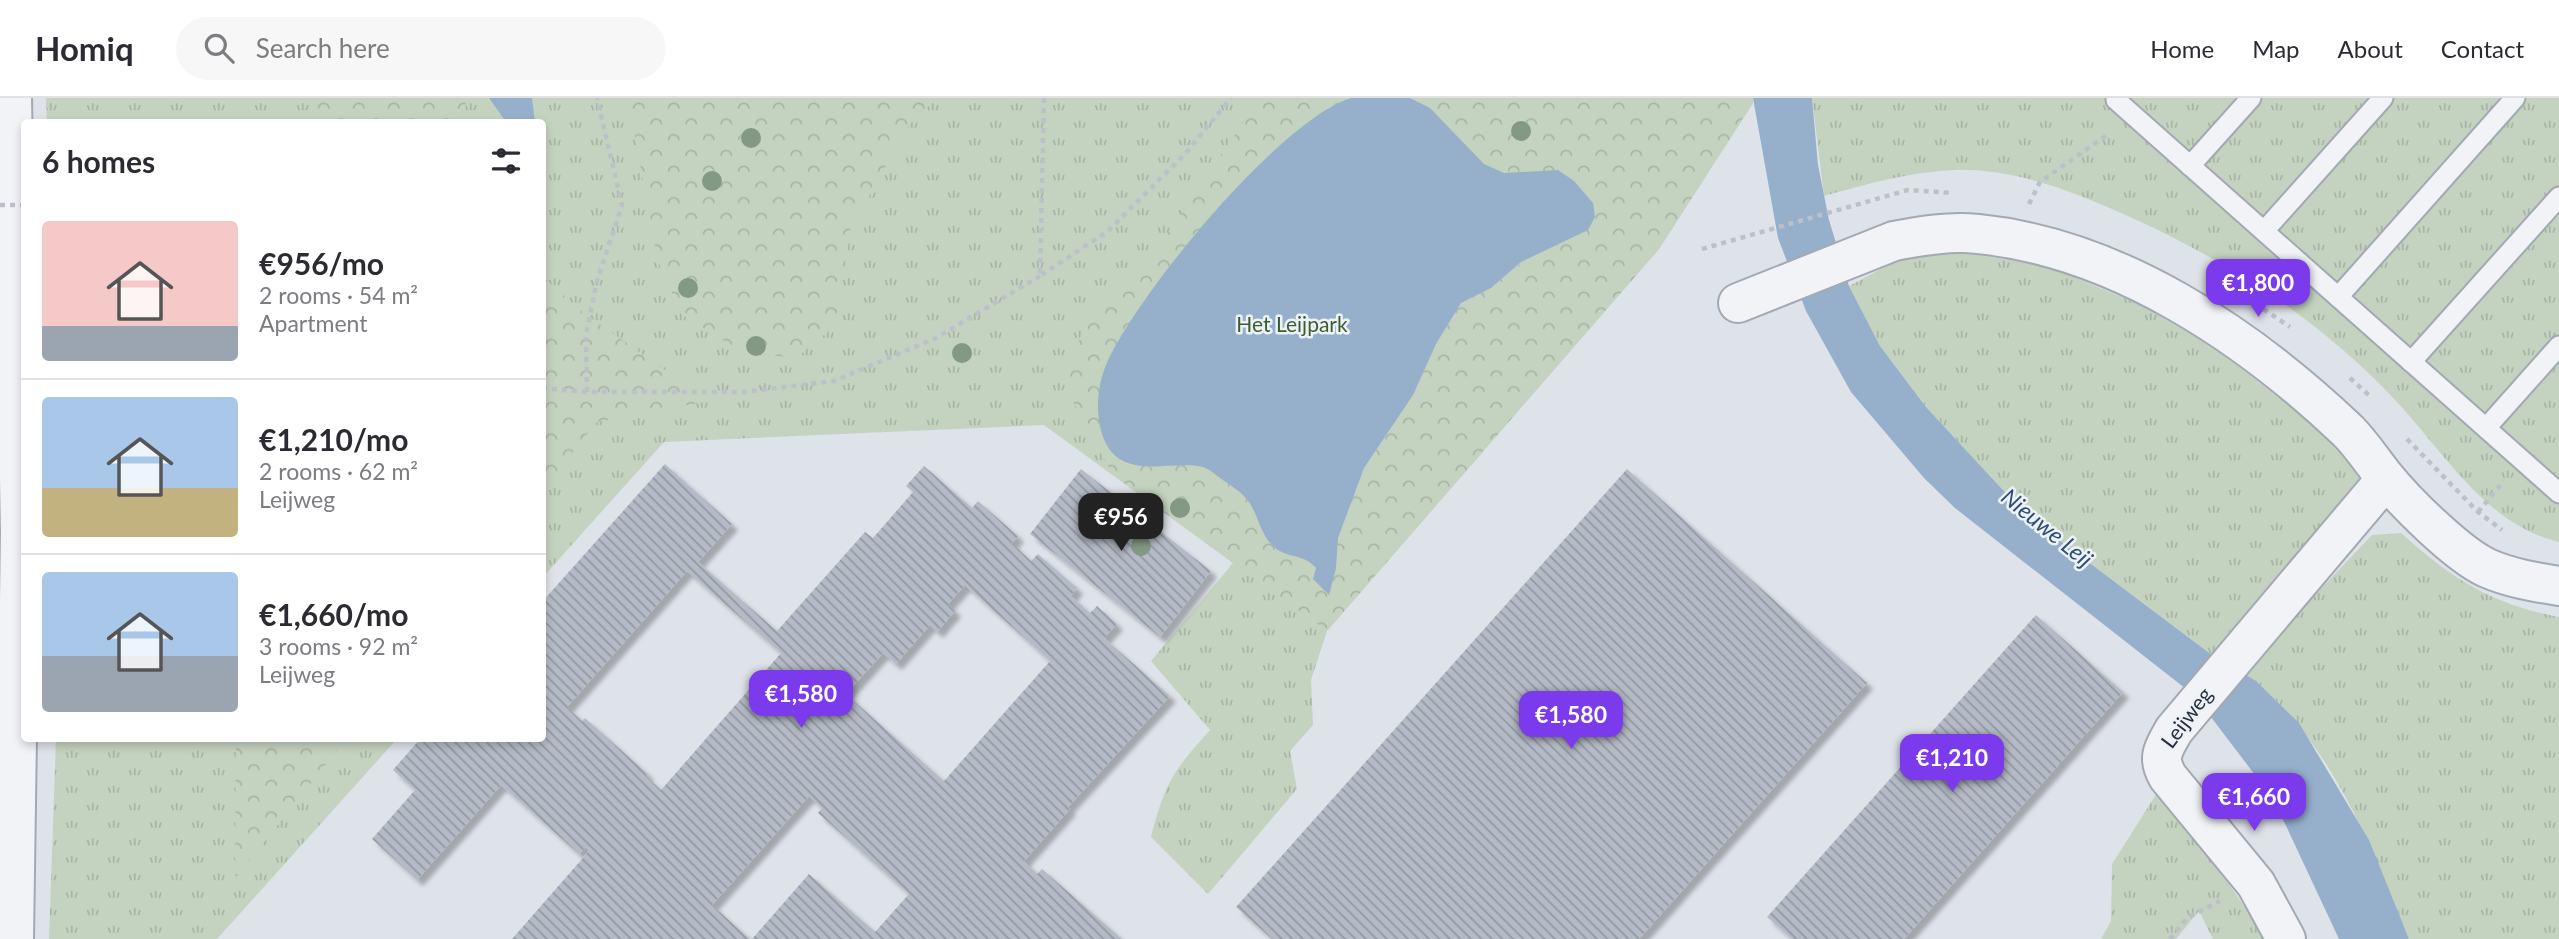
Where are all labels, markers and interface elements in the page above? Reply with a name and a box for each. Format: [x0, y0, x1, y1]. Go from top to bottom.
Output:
search box [176, 17, 666, 80]
text: Homiq [35, 28, 134, 68]
icon: search [200, 29, 238, 67]
text: Search here [256, 32, 390, 64]
text: Home [2150, 34, 2214, 63]
text: Map [2252, 34, 2300, 63]
text: About [2338, 34, 2403, 63]
text: Contact [2441, 34, 2524, 63]
icon: filters [487, 142, 525, 180]
text: 6 homes [42, 143, 155, 179]
text: €956/mo [259, 245, 384, 281]
icon: home [98, 249, 182, 333]
pin: €1,800 [2201, 260, 2315, 319]
text: €1,800 [2222, 268, 2294, 296]
text: 2 rooms · 54 m² [259, 281, 418, 309]
text: Apartment [259, 309, 367, 337]
park label: Het Leijpark [1236, 311, 1348, 336]
text: €1,210/mo [259, 421, 408, 457]
icon: home [98, 425, 182, 509]
text: 2 rooms · 62 m² [259, 457, 418, 485]
water label: Nieuwe Leij [1996, 482, 2099, 572]
text: Leijweg [259, 485, 335, 513]
pin: €956 [1080, 494, 1162, 553]
text: €956 [1094, 502, 1148, 530]
text: €1,660/mo [259, 596, 408, 632]
icon: home [98, 600, 182, 684]
text: 3 rooms · 92 m² [259, 632, 418, 660]
text: Leijweg [259, 660, 335, 688]
pin: €1,580 [744, 670, 858, 730]
text: €1,580 [765, 679, 837, 707]
street label: Leijweg [2155, 682, 2217, 752]
pin: €1,580 [1514, 692, 1628, 751]
text: €1,580 [1535, 700, 1607, 728]
pin: €1,210 [1895, 734, 2009, 794]
text: €1,210 [1916, 743, 1988, 771]
pin: €1,660 [2197, 774, 2311, 833]
text: €1,660 [2218, 782, 2290, 810]

